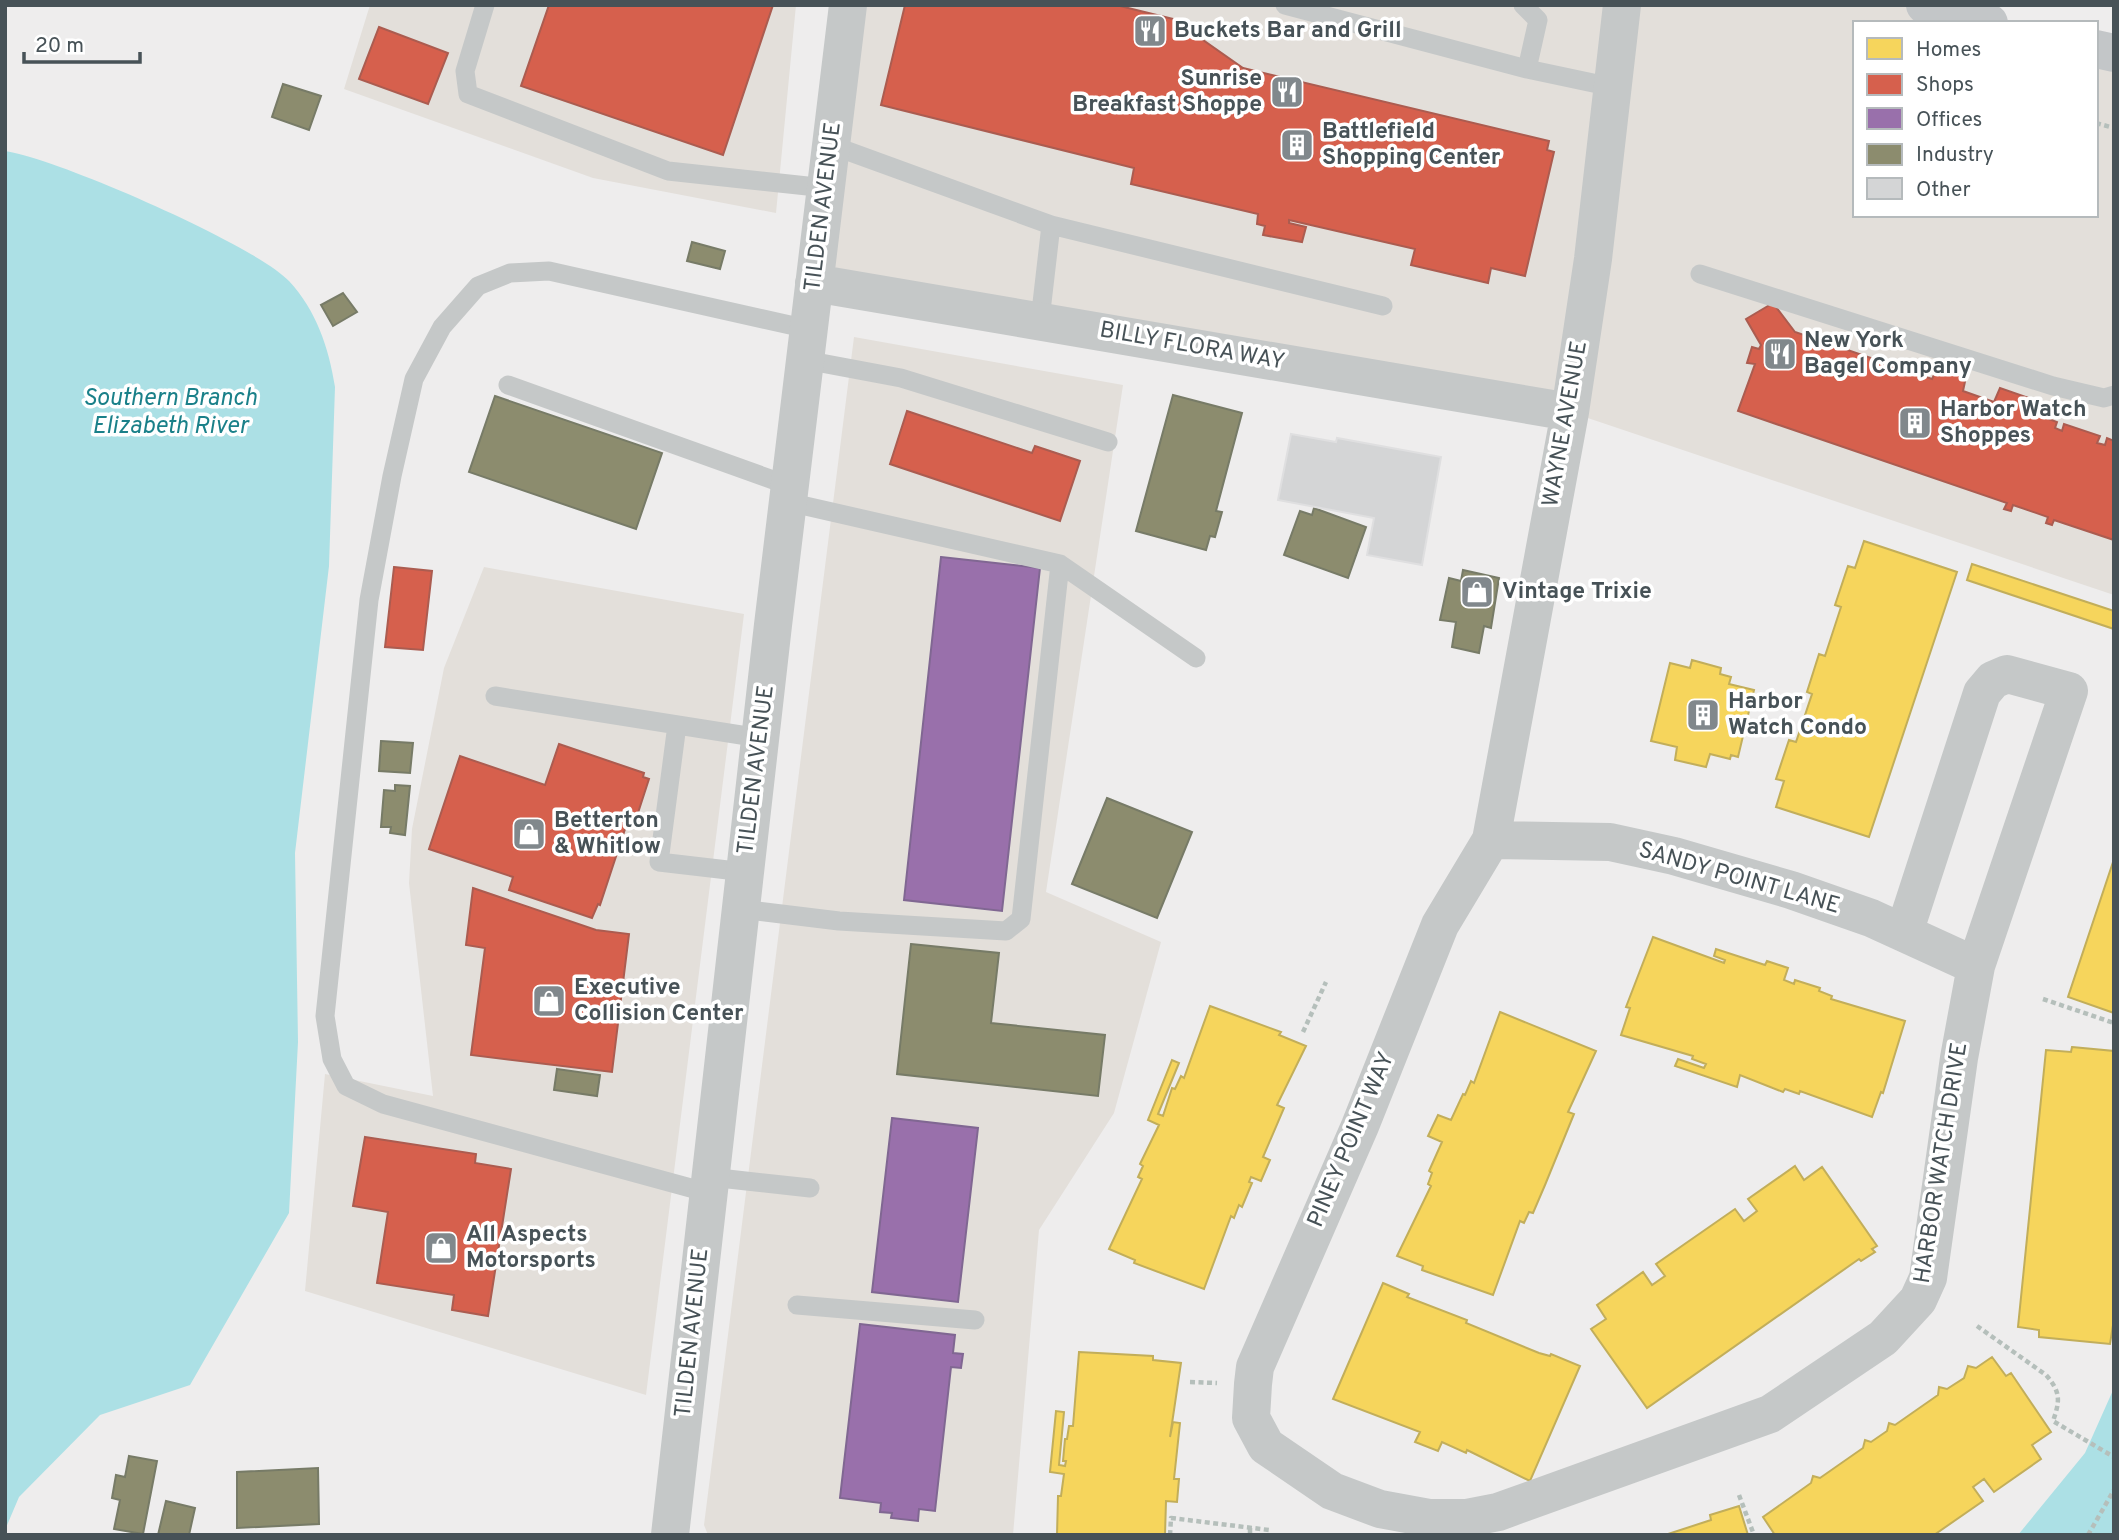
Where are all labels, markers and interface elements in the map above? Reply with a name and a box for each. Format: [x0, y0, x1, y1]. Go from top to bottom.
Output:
restaurant icon: Buckets Bar and Grill [1131, 12, 1169, 50]
place label: Buckets Bar and Grill [1174, 17, 1402, 46]
scale bar [24, 21, 140, 65]
legend [1853, 21, 2098, 217]
text: 20 m [35, 33, 84, 60]
text: Homes [1916, 37, 1981, 64]
place label: Sunrise Breakfast Shoppe [1072, 65, 1262, 120]
text: Shops [1916, 72, 1974, 99]
restaurant icon: Sunrise Breakfast Shoppe [1268, 73, 1306, 111]
text: Offices [1916, 107, 1982, 134]
place label: Battlefield Shopping Center [1322, 118, 1501, 173]
street label: TILDEN AVENUE [799, 121, 849, 293]
building icon: Battlefield Shopping Center [1278, 126, 1316, 164]
text: Industry [1916, 142, 1994, 169]
text: Other [1916, 177, 1971, 204]
street label: BILLY FLORA WAY [1097, 316, 1287, 378]
place label: New York Bagel Company [1804, 327, 1972, 382]
restaurant icon: New York Bagel Company [1761, 335, 1799, 373]
street label: WAYNE AVENUE [1537, 339, 1595, 509]
water label: Southern Branch Elizabeth River [83, 384, 257, 442]
place label: Harbor Watch Shoppes [1940, 396, 2087, 451]
building icon: Harbor Watch Shoppes [1896, 404, 1934, 442]
shop icon: Vintage Trixie [1458, 573, 1496, 611]
place label: Vintage Trixie [1502, 578, 1652, 607]
street label: TILDEN AVENUE [732, 684, 782, 856]
place label: Harbor Watch Condo [1728, 688, 1867, 743]
building icon: Harbor Watch Condo [1684, 696, 1722, 734]
place label: Betterton & Whitlow [554, 807, 661, 862]
shop icon: Betterton & Whitlow [510, 815, 548, 853]
street label: SANDY POINT LANE [1635, 836, 1843, 922]
place label: Executive Collision Center [574, 974, 744, 1029]
shop icon: Executive Collision Center [530, 982, 568, 1020]
street label: HARBOR WATCH DRIVE [1909, 1040, 1975, 1286]
street label: PINEY POINT WAY [1302, 1048, 1402, 1232]
place label: All Aspects Motorsports [466, 1221, 596, 1276]
shop icon: All Aspects Motorsports [422, 1229, 460, 1267]
street label: TILDEN AVENUE [670, 1247, 716, 1419]

